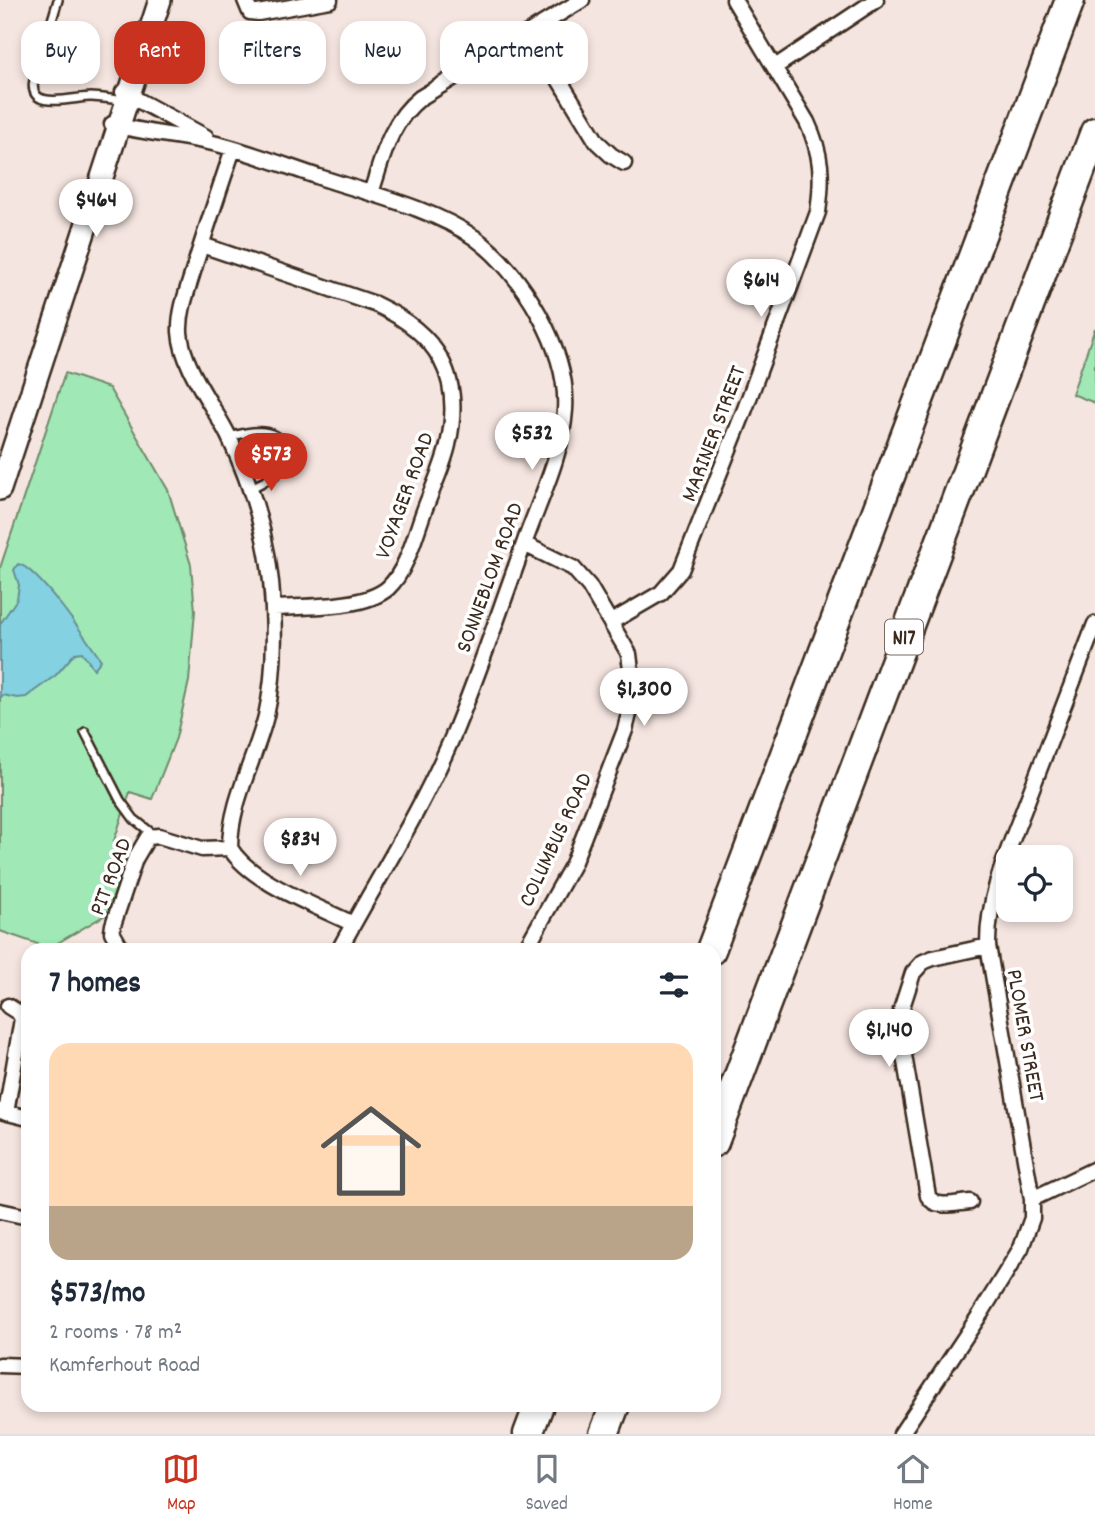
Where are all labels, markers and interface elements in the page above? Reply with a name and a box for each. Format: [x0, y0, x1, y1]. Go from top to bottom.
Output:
chip: Buy [21, 21, 100, 84]
chip: Rent [114, 21, 205, 84]
chip: Filters [219, 21, 326, 84]
chip: New [340, 21, 426, 84]
chip: Apartment [440, 21, 588, 84]
pin: $464 [55, 180, 137, 239]
text: $464 [75, 185, 117, 218]
pin: $614 [720, 260, 802, 319]
text: $614 [742, 265, 780, 298]
street label: MARINER STREET [674, 361, 756, 507]
pin: $532 [491, 412, 573, 472]
text: $532 [511, 418, 553, 451]
street label: VOYAGER ROAD [368, 428, 445, 564]
pin: $573 [230, 434, 312, 493]
text: $573 [250, 439, 292, 472]
street label: SONNEBLOM ROAD [449, 498, 534, 658]
road number: N17 [885, 620, 923, 654]
pin: $1,300 [587, 668, 701, 728]
text: $1,300 [616, 674, 672, 707]
street label: COLUMBUS ROAD [512, 768, 603, 913]
pin: $834 [259, 818, 341, 878]
text: $834 [280, 824, 320, 857]
street label: PIT ROAD [82, 833, 142, 921]
map controls [996, 845, 1073, 922]
button: locate [996, 845, 1073, 922]
text: 7 homes [49, 964, 141, 1007]
icon: filters [655, 966, 693, 1004]
street label: PLOMER STREET [996, 967, 1051, 1104]
pin: $1,140 [832, 1010, 946, 1069]
text: $1,140 [865, 1015, 913, 1048]
icon: home [308, 1088, 434, 1214]
text: $573/mo [49, 1274, 145, 1317]
text: 2 rooms · 78 m² [49, 1317, 182, 1350]
text: Kamferhout Road [49, 1350, 200, 1383]
tab: Map [162, 1450, 200, 1519]
tab: Saved [525, 1450, 568, 1519]
tab: Home [893, 1450, 933, 1519]

